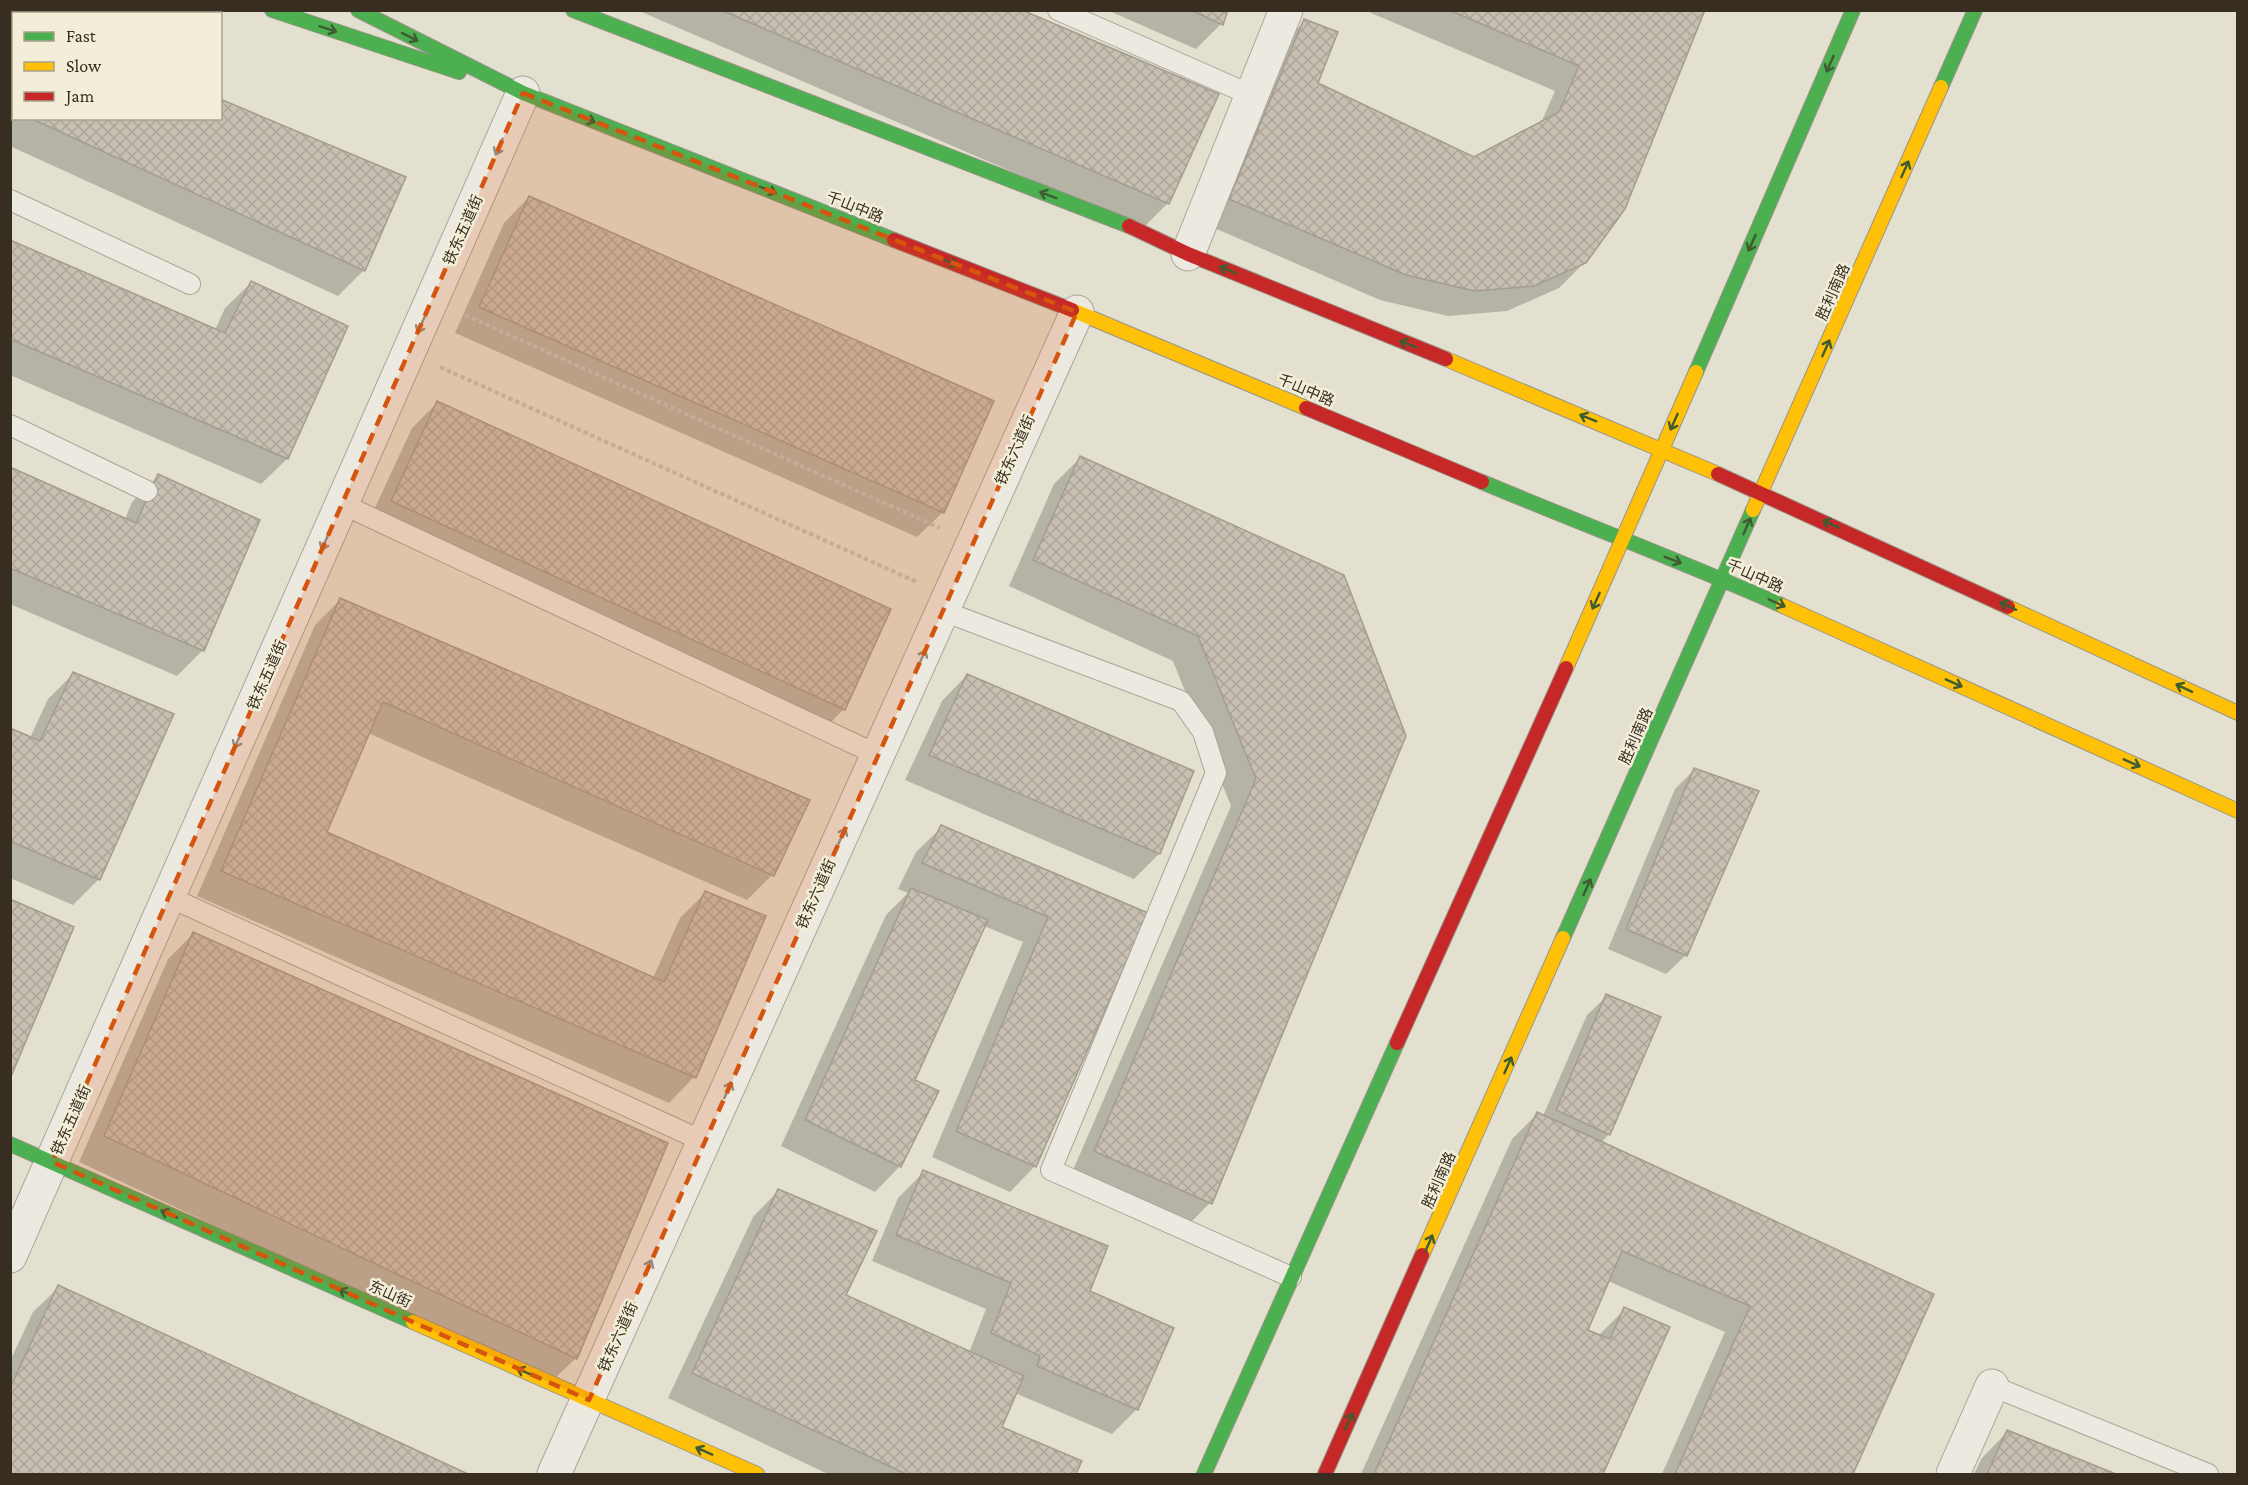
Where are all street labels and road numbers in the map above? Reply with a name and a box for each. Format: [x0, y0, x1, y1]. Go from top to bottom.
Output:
street label: 千山中路 [824, 188, 886, 226]
street label: 铁东五道街 [440, 192, 486, 268]
street label: 胜利南路 [1813, 261, 1853, 323]
street label: 千山中路 [1275, 371, 1337, 409]
street label: 铁东六道街 [992, 412, 1038, 488]
street label: 千山中路 [1724, 556, 1786, 596]
street label: 铁东五道街 [244, 637, 290, 713]
street label: 胜利南路 [1616, 705, 1656, 767]
street label: 铁东六道街 [793, 856, 839, 932]
street label: 铁东五道街 [48, 1082, 94, 1158]
street label: 胜利南路 [1419, 1149, 1459, 1211]
street label: 东山街 [366, 1278, 414, 1310]
street label: 铁东六道街 [595, 1299, 641, 1375]

